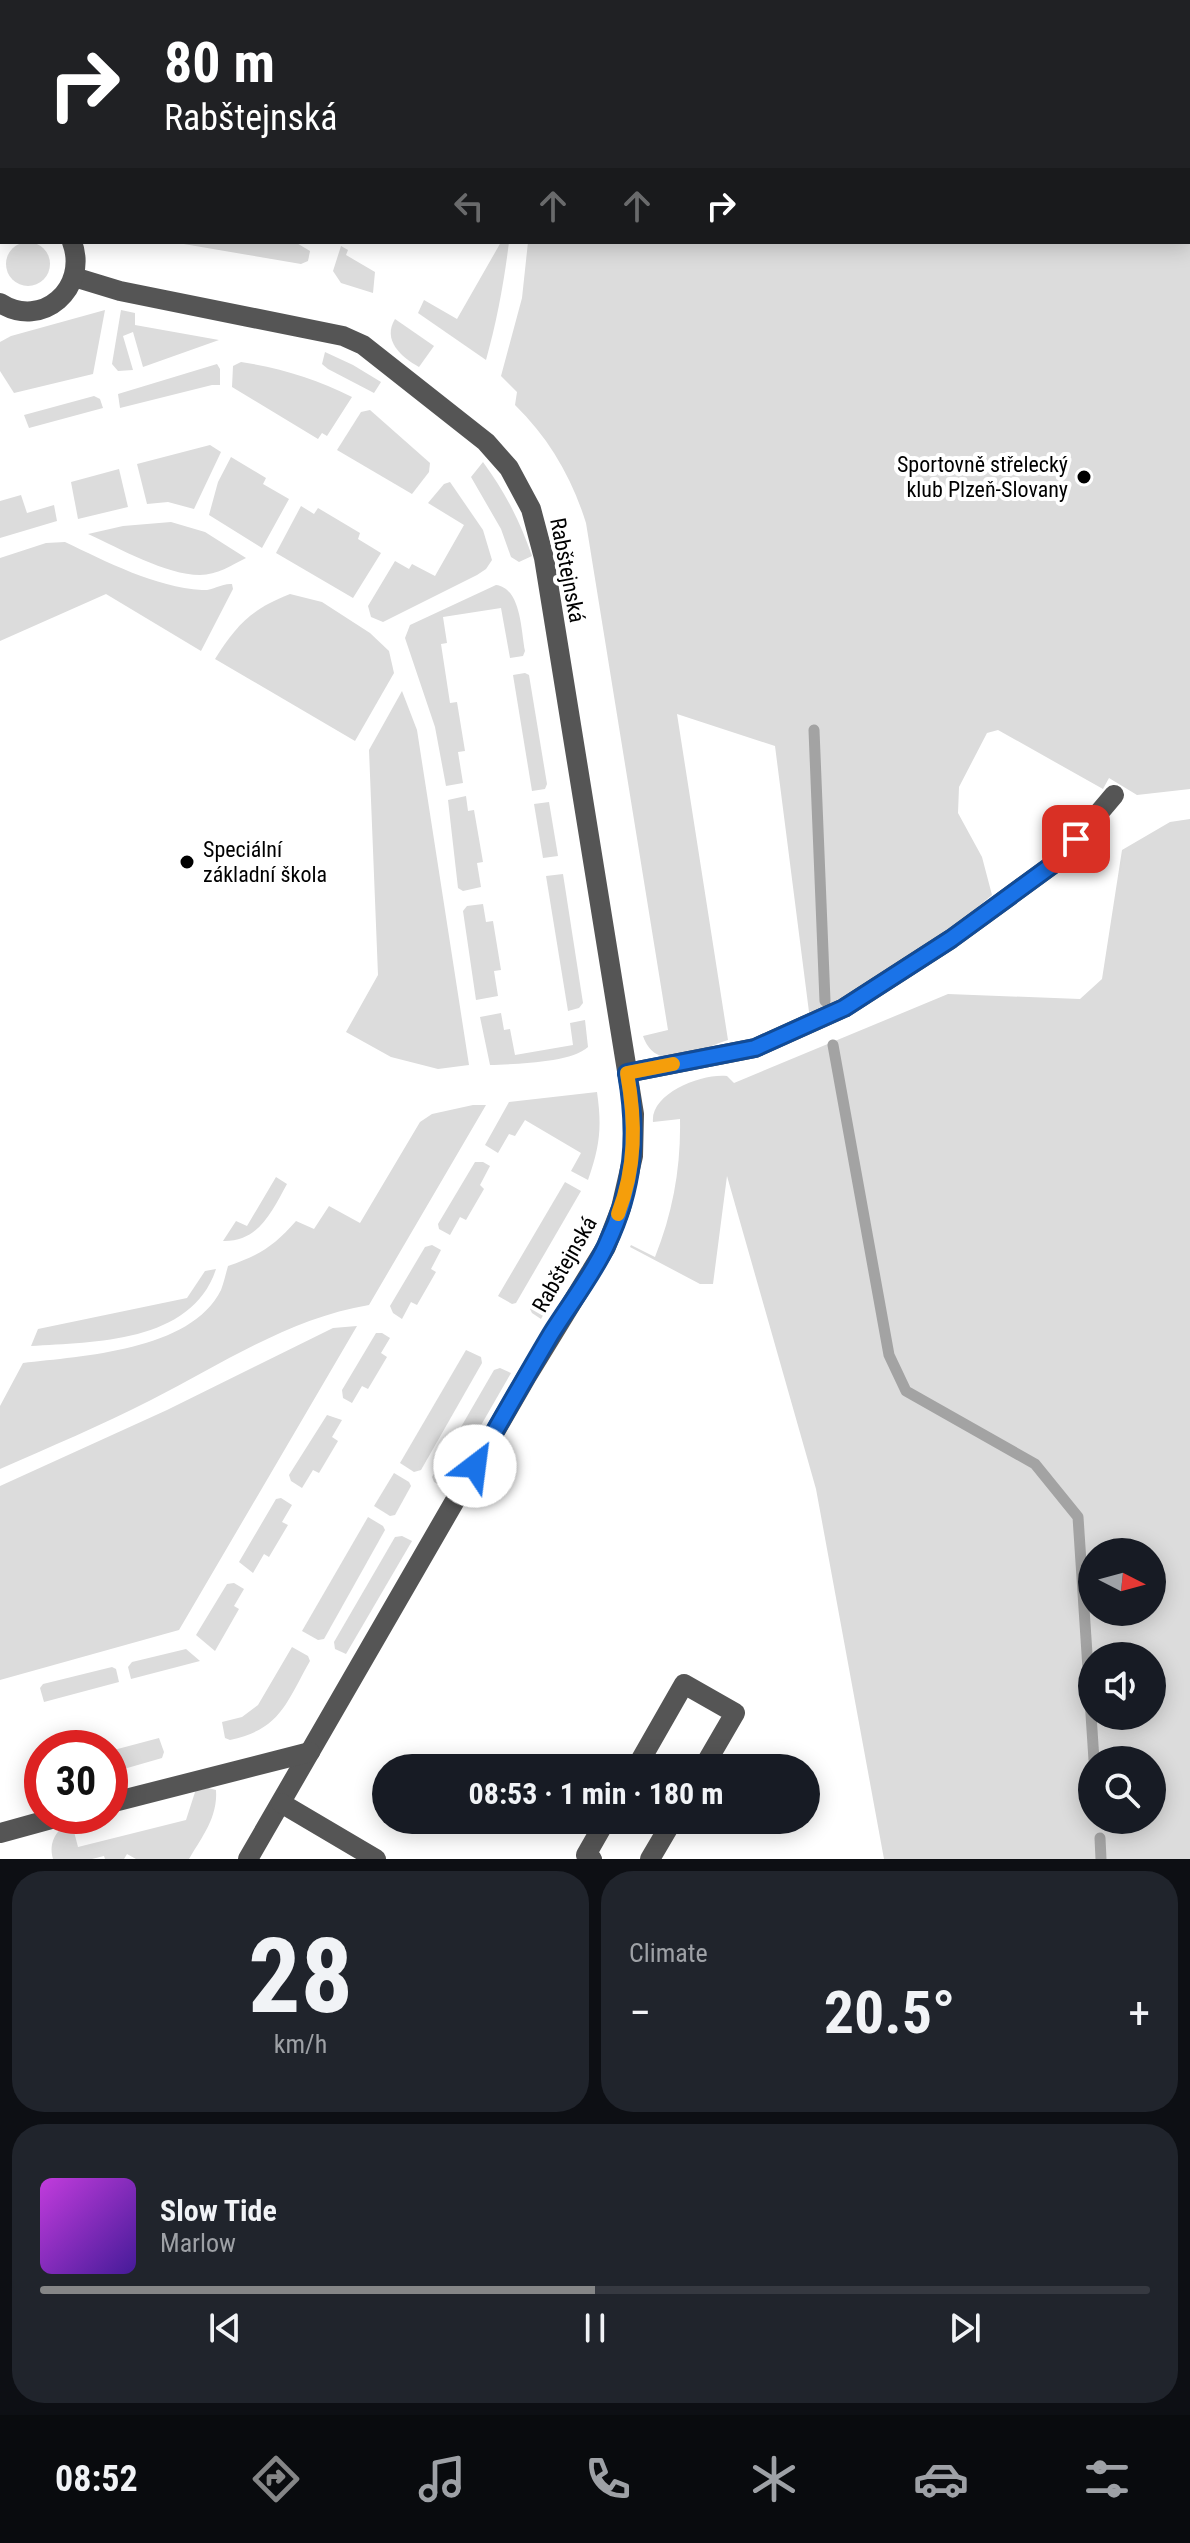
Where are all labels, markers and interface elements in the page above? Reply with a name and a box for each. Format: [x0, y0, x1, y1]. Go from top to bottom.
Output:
text: 80 m [164, 30, 275, 96]
icon: right [32, 32, 136, 136]
text: Rabštejnská [164, 97, 337, 139]
icon: left [447, 184, 491, 228]
icon: ahead [531, 184, 575, 228]
icon: ahead [615, 184, 659, 228]
icon: right [699, 184, 743, 228]
place label: Sportovně střelecký klub Plzeň-Slovany [897, 452, 1068, 502]
marker: Sportovně střelecký klub Plzeň-Slovany [1075, 468, 1093, 486]
street label: Rabštejnská [545, 516, 590, 625]
pin [1042, 805, 1110, 873]
icon: arrive [1054, 817, 1098, 861]
place label: Speciální základní škola [203, 837, 327, 887]
marker: Speciální základní škola [178, 853, 196, 871]
street label: Rabštejnská [527, 1212, 602, 1316]
position arrow [433, 1424, 517, 1508]
north arrow [1078, 1538, 1166, 1626]
map controls [1078, 1538, 1166, 1834]
button: sound [1078, 1642, 1166, 1730]
speed limit sign: 30 [24, 1730, 128, 1834]
button: search [1078, 1746, 1166, 1834]
text: 08:53 · 1 min · 180 m [469, 1776, 723, 1811]
text: 28 [248, 1916, 353, 2037]
text: Climate [629, 1938, 708, 1968]
text: 20.5° [824, 1977, 955, 2048]
text: − [629, 1987, 651, 2039]
text: + [1128, 1987, 1150, 2039]
text: km/h [274, 2029, 327, 2059]
text: Slow Tide [160, 2193, 277, 2228]
text: Marlow [160, 2228, 236, 2258]
icon: previous [203, 2306, 247, 2350]
icon: pause [573, 2306, 617, 2350]
icon: next [943, 2306, 987, 2350]
icon: directions [248, 2451, 304, 2507]
icon: music [414, 2451, 470, 2507]
icon: phone [580, 2451, 636, 2507]
icon: climate [746, 2451, 802, 2507]
icon: car [913, 2451, 969, 2507]
icon: filters [1079, 2451, 1135, 2507]
text: 08:52 [55, 2458, 138, 2500]

